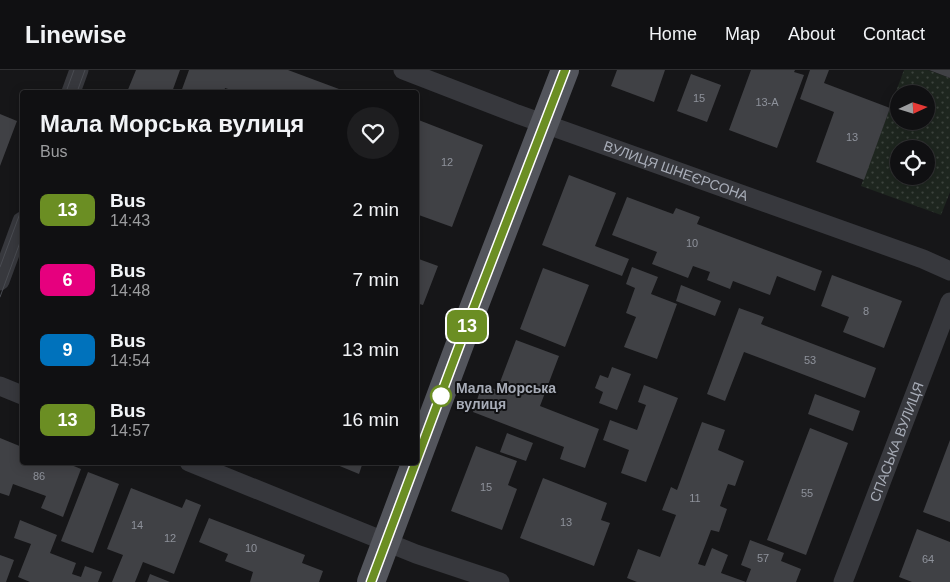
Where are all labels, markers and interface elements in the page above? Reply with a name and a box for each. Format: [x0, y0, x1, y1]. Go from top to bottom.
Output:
text: Linewise [25, 21, 126, 48]
text: Home [649, 24, 697, 44]
text: Map [725, 24, 760, 44]
text: About [788, 24, 835, 44]
text: Contact [863, 24, 925, 44]
north arrow [890, 85, 935, 130]
map controls [890, 85, 935, 185]
house number: 15 [693, 92, 705, 104]
house number: 13-А [755, 96, 779, 108]
button: heart [347, 107, 399, 159]
text: Мала Морська вулиця [40, 110, 304, 137]
house number: 13 [846, 131, 858, 143]
street label: ВУЛИЦЯ ШНЕЄРСОНА [601, 138, 751, 204]
button: locate [890, 140, 935, 185]
text: Bus [40, 143, 68, 160]
house number: 12 [441, 156, 453, 168]
text: Bus [110, 190, 146, 211]
text: 2 min [353, 199, 399, 220]
text: 13 [57, 200, 78, 220]
text: 14:43 [110, 212, 150, 229]
house number: 10 [686, 237, 698, 249]
text: Bus [110, 260, 146, 281]
text: 7 min [353, 269, 399, 290]
text: 6 [62, 270, 73, 290]
text: 14:48 [110, 282, 150, 299]
house number: 8 [863, 305, 869, 317]
line badge: 13 [444, 310, 490, 342]
text: 13 [457, 316, 477, 336]
text: Bus [110, 330, 146, 351]
text: 13 min [342, 339, 399, 360]
text: 9 [62, 340, 73, 360]
text: 14:54 [110, 352, 150, 369]
house number: 53 [804, 354, 816, 366]
place label: Мала Морська вулиця [456, 380, 556, 412]
street label: СПАСЬКА ВУЛИЦЯ [866, 380, 927, 504]
marker: Мала Морська вулиця [430, 385, 452, 407]
text: Bus [110, 400, 146, 421]
text: 16 min [342, 409, 399, 430]
text: 13 [57, 410, 78, 430]
text: 14:57 [110, 422, 150, 439]
house number: 86 [33, 470, 45, 482]
house number: 15 [480, 481, 492, 493]
house number: 55 [801, 487, 813, 499]
house number: 11 [689, 492, 701, 504]
house number: 13 [560, 516, 572, 528]
house number: 14 [131, 519, 143, 531]
house number: 12 [164, 532, 176, 544]
house number: 10 [245, 542, 257, 554]
house number: 57 [757, 552, 769, 564]
house number: 64 [922, 553, 934, 565]

